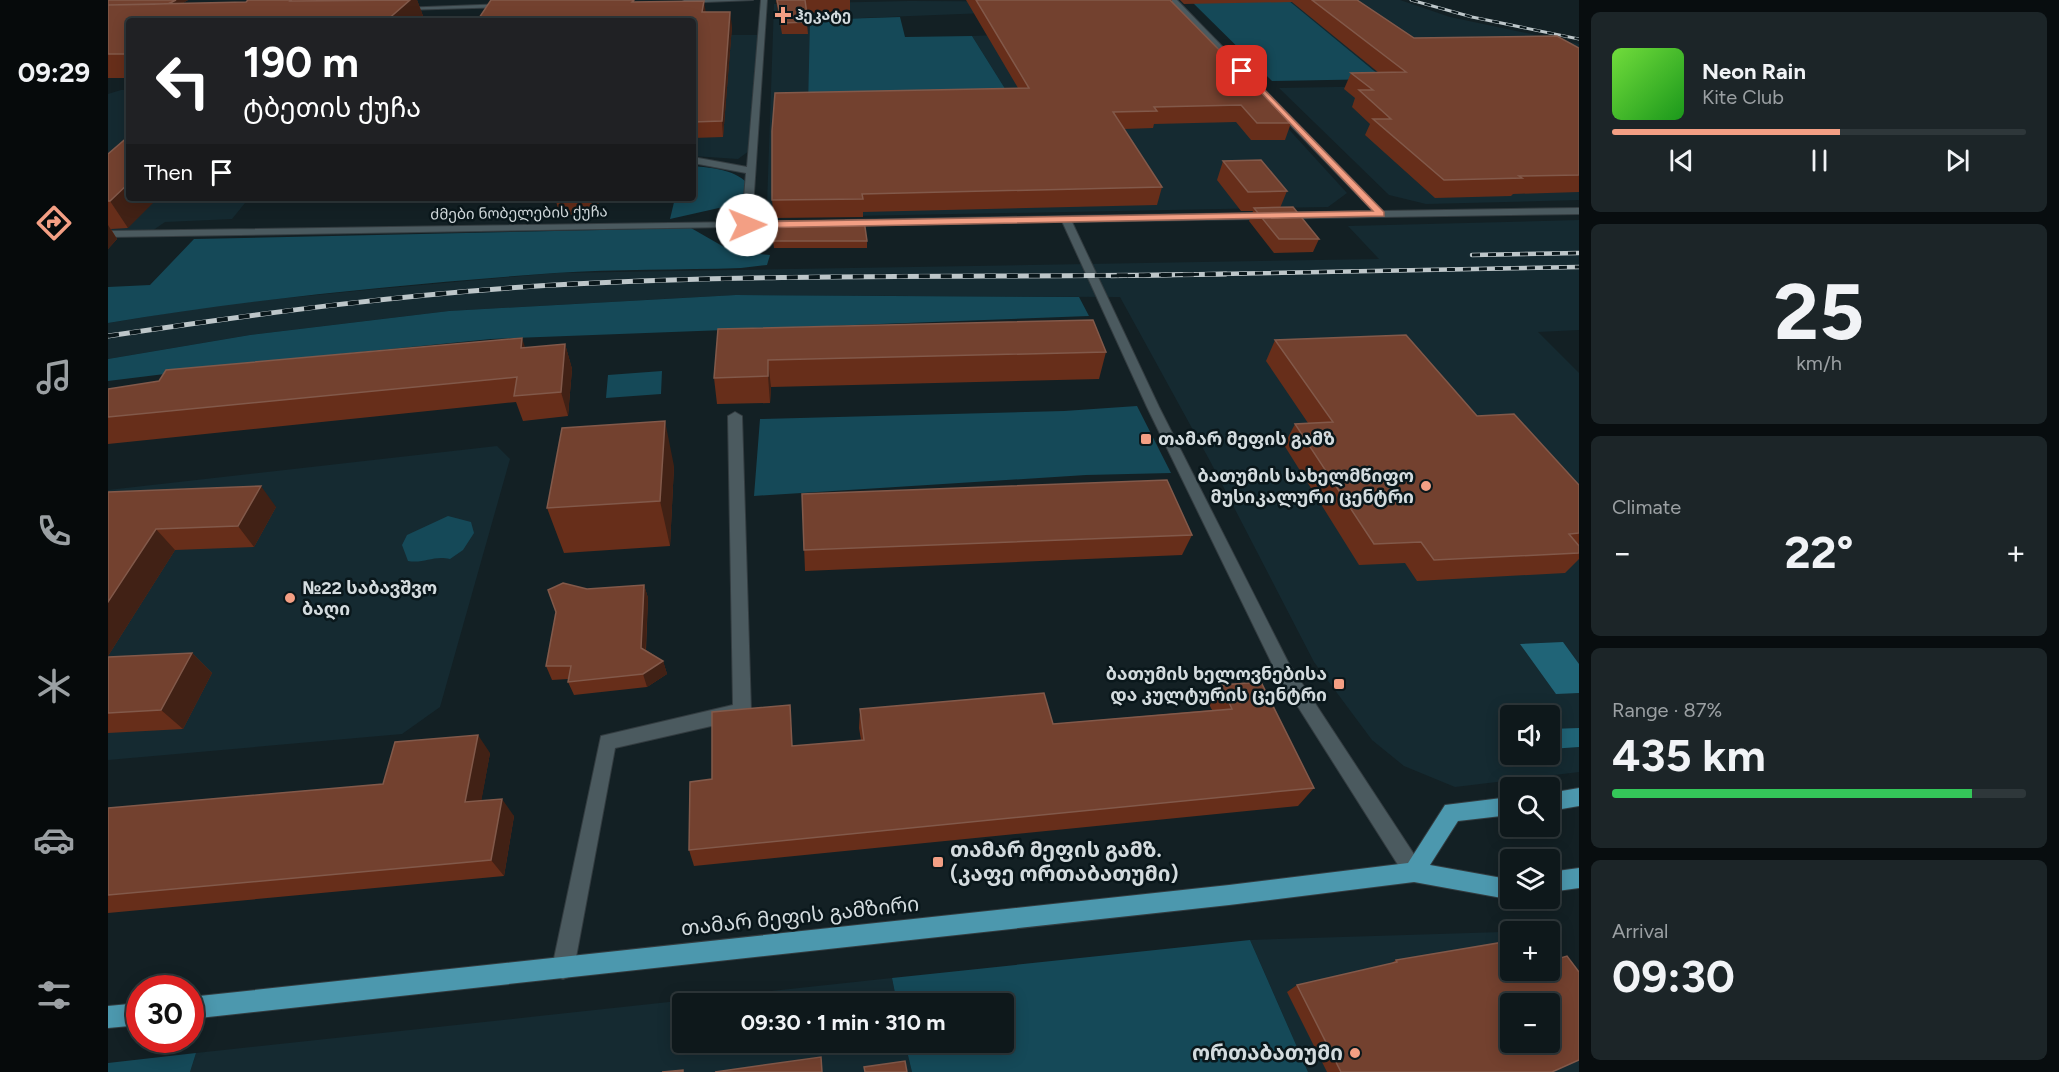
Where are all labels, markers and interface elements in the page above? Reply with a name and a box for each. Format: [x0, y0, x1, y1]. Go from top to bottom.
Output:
place label: ჰეკატე [795, 6, 851, 24]
marker: ჰეკატე [776, 8, 790, 22]
text: 190 m [243, 37, 359, 88]
icon: left [144, 42, 222, 120]
pin [1216, 45, 1267, 96]
icon: arrive [1225, 54, 1258, 87]
text: 09:29 [18, 56, 90, 89]
text: Neon Rain [1702, 58, 1806, 85]
text: Kite Club [1702, 85, 1784, 109]
text: ტბეთის ქუჩა [243, 91, 421, 124]
icon: previous [1665, 144, 1698, 177]
icon: pause [1803, 144, 1836, 177]
icon: next [1941, 144, 1974, 177]
icon: arrive [205, 156, 238, 189]
text: Then [144, 159, 193, 186]
position arrow [715, 193, 779, 257]
icon: directions [33, 202, 75, 244]
street label: ძმები ნობელების ქუჩა [430, 202, 608, 224]
text: 25 [1774, 265, 1864, 359]
text: km/h [1796, 351, 1842, 375]
icon: music [33, 356, 75, 398]
place label: თამარ მეფის გამზ [1158, 428, 1335, 450]
marker: თამარ მეფის გამზ [1139, 432, 1153, 446]
place label: ბათუმის სახელმწიფო მუსიკალური ცენტრი [1198, 465, 1414, 508]
marker: ბათუმის სახელმწიფო მუსიკალური ცენტრი [1419, 479, 1433, 493]
text: Climate [1612, 495, 1681, 519]
icon: phone [33, 510, 75, 552]
text: 22° [1784, 525, 1854, 579]
text: − [1612, 533, 1633, 572]
text: + [2005, 533, 2026, 572]
place label: №22 საბავშვო ბაღი [302, 577, 437, 620]
marker: №22 საბავშვო ბაღი [283, 591, 297, 605]
place label: ბათუმის ხელოვნებისა და კულტურის ცენტრი [1106, 663, 1327, 706]
icon: climate [33, 665, 75, 707]
marker: ბათუმის ხელოვნებისა და კულტურის ცენტრი [1332, 677, 1346, 691]
text: Range · 87% [1612, 698, 1722, 722]
map controls [1500, 705, 1560, 1053]
button: sound [1500, 705, 1560, 765]
text: 435 km [1612, 728, 1766, 782]
button: search [1500, 777, 1560, 837]
icon: car [33, 819, 75, 861]
place label: თამარ მეფის გამზ. (კაფე ორთაბათუმი) [950, 837, 1178, 886]
button: layers [1500, 849, 1560, 909]
marker: თამარ მეფის გამზ. (კაფე ორთაბათუმი) [931, 855, 945, 869]
street label: თამარ მეფის გამზირი [680, 891, 920, 940]
text: Arrival [1612, 919, 1668, 943]
button: + [1500, 921, 1560, 981]
text: 09:30 [1612, 949, 1735, 1003]
icon: filters [33, 974, 75, 1016]
speed limit sign: 30 [126, 975, 204, 1053]
button: − [1500, 993, 1560, 1053]
text: 09:30 · 1 min · 310 m [741, 1009, 945, 1036]
place label: ორთაბათუმი [1192, 1040, 1343, 1065]
marker: ორთაბათუმი [1348, 1046, 1362, 1060]

